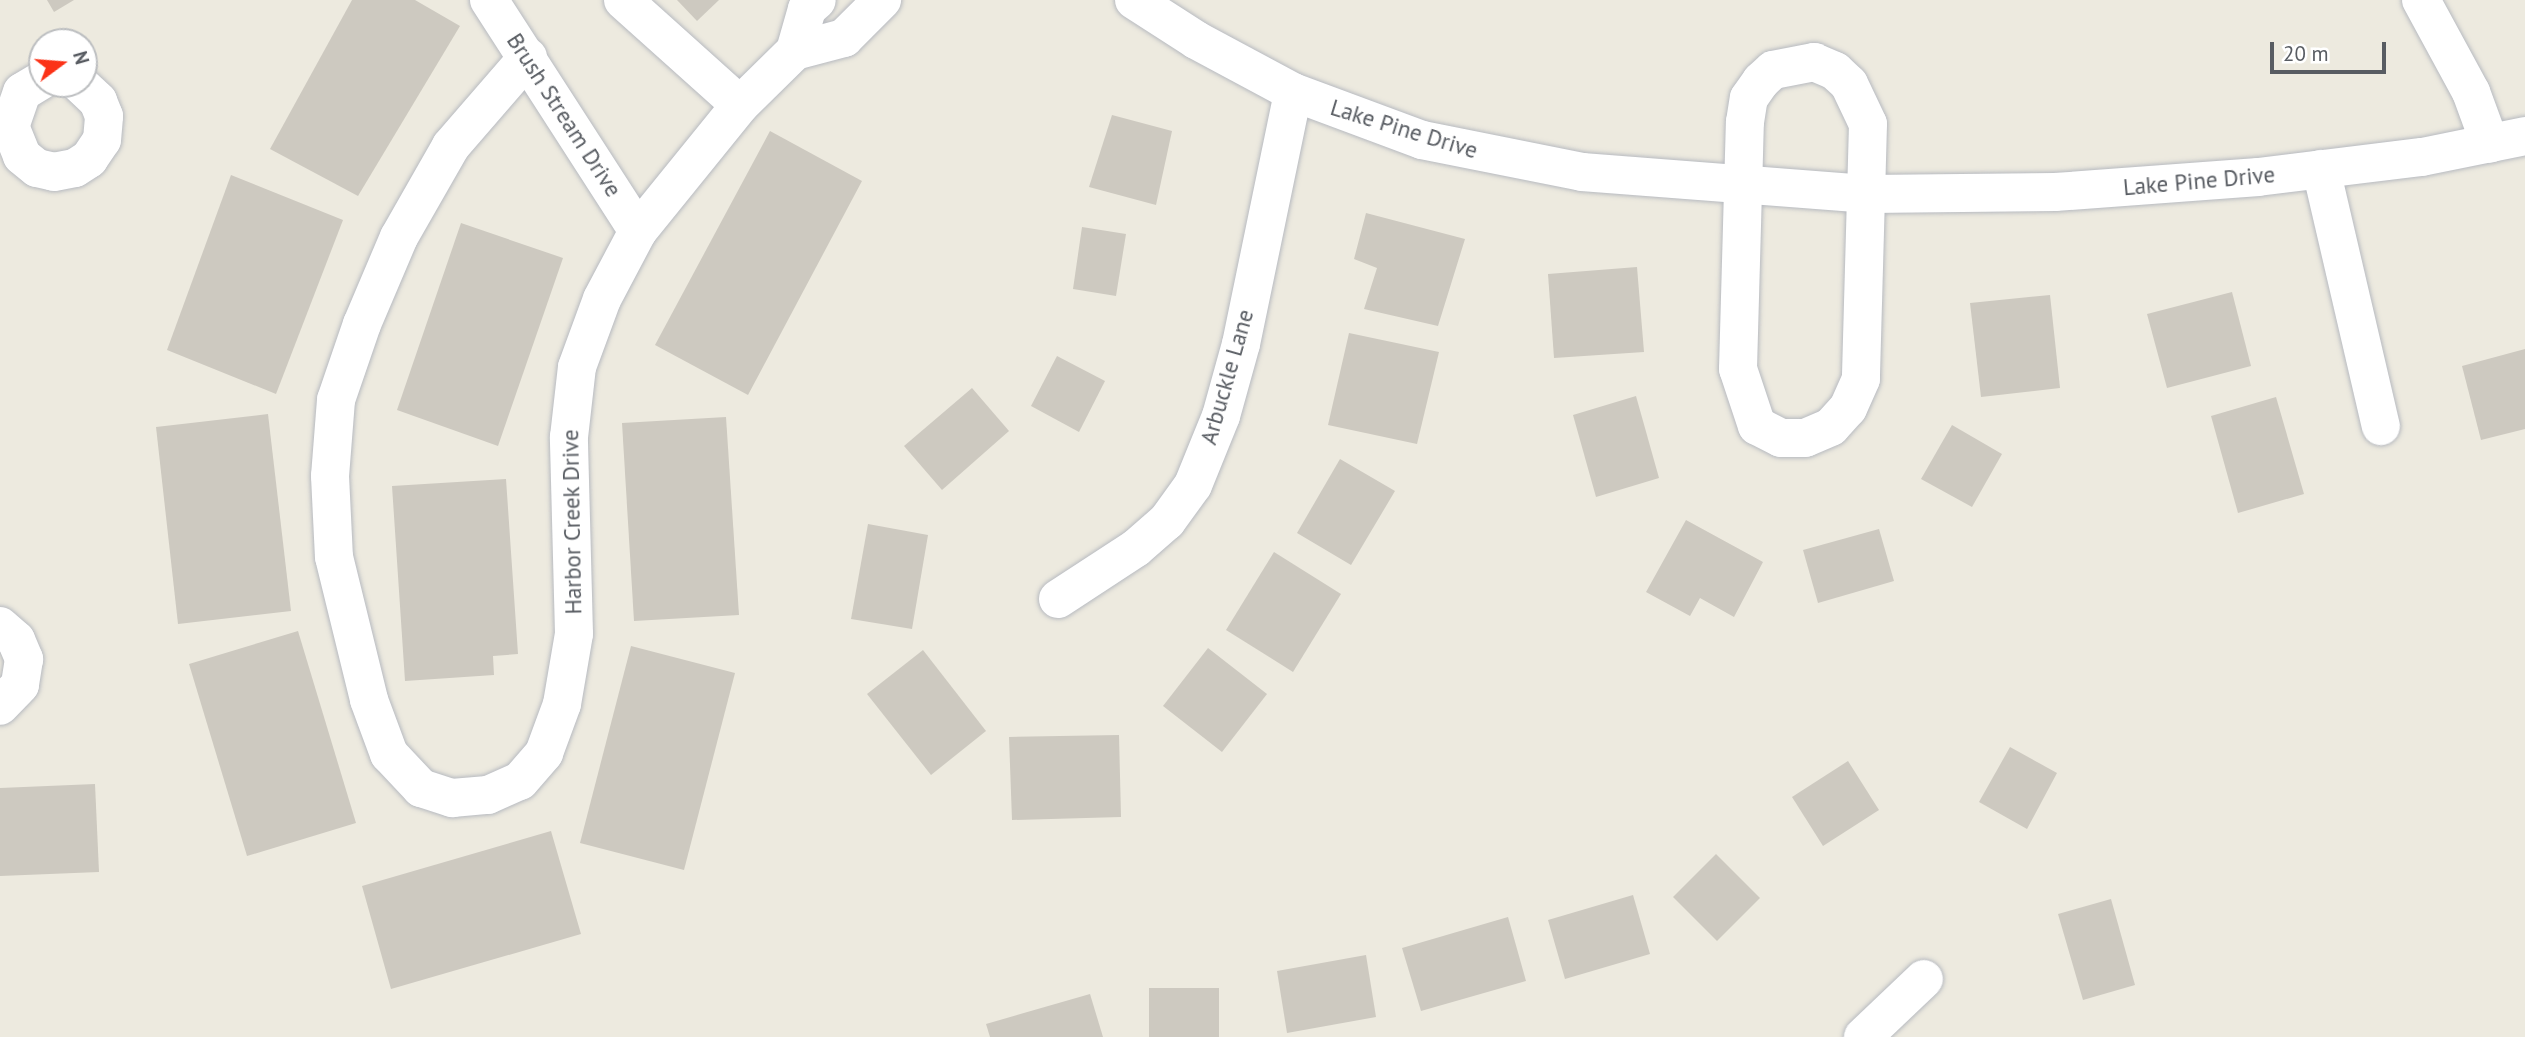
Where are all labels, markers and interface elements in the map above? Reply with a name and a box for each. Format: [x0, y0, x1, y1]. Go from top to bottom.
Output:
north arrow [28, 28, 98, 98]
street label: Brush Stream Drive [501, 28, 627, 202]
scale bar [2273, 28, 2388, 72]
text: 20 m [2283, 40, 2329, 67]
text: N [68, 48, 95, 67]
street label: Lake Pine Drive [1327, 94, 1481, 164]
street label: Lake Pine Drive [2122, 161, 2276, 201]
street label: Arbuckle Lane [1195, 306, 1259, 448]
street label: Harbor Creek Drive [557, 429, 587, 615]

